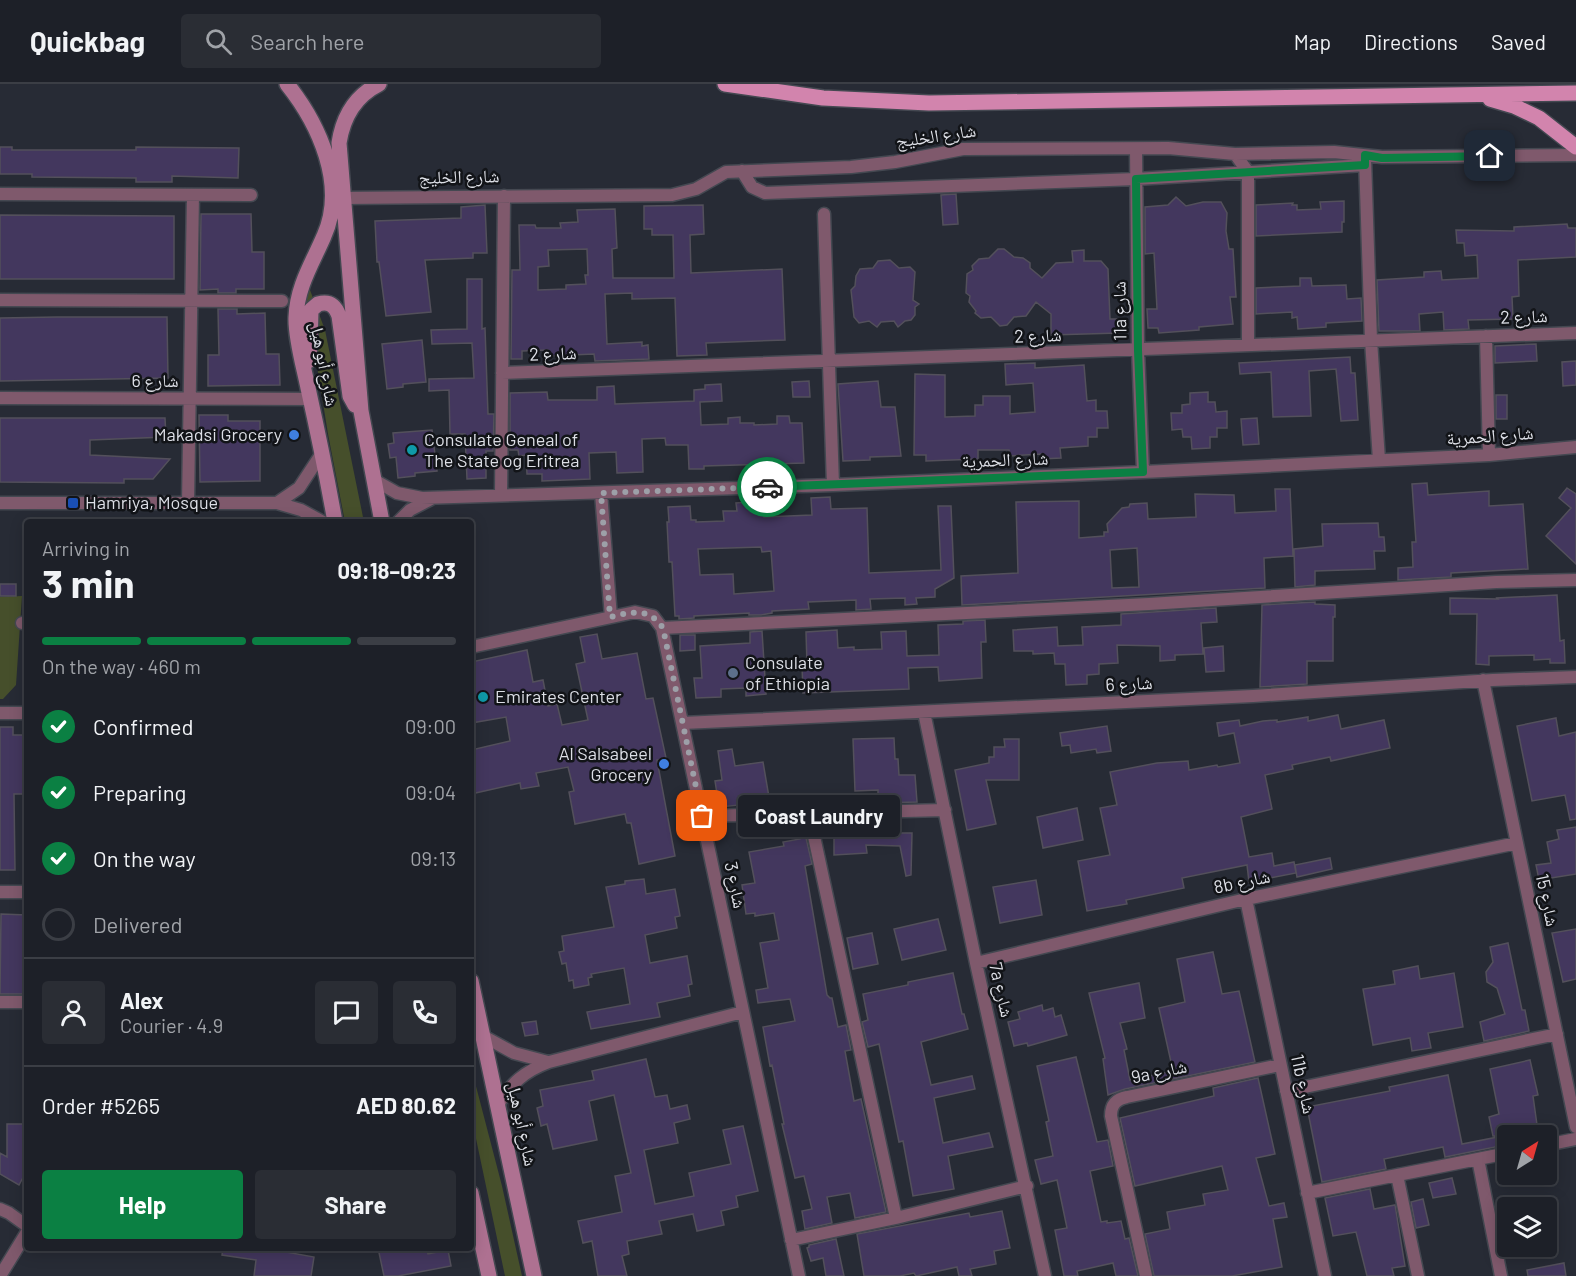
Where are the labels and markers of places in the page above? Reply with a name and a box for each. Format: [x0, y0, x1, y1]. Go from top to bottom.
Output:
pin [1464, 130, 1515, 181]
place label: Makadsi Grocery [154, 423, 282, 445]
marker: Makadsi Grocery [287, 428, 301, 442]
place label: Consulate Geneal of The State og Eritrea [424, 428, 579, 471]
marker: Consulate Geneal of The State og Eritrea [405, 443, 419, 457]
place label: Hamriya, Mosque [85, 491, 218, 513]
marker: Hamriya, Mosque [66, 496, 80, 510]
place label: Consulate of Ethiopia [745, 651, 830, 694]
marker: Consulate of Ethiopia [726, 666, 740, 680]
place label: Emirates Center [495, 685, 622, 707]
marker: Emirates Center [476, 690, 490, 704]
place label: Al Salsabeel Grocery [559, 742, 652, 785]
marker: Al Salsabeel Grocery [657, 757, 671, 771]
pin [676, 790, 727, 841]
callout: Coast Laundry [738, 795, 900, 837]

